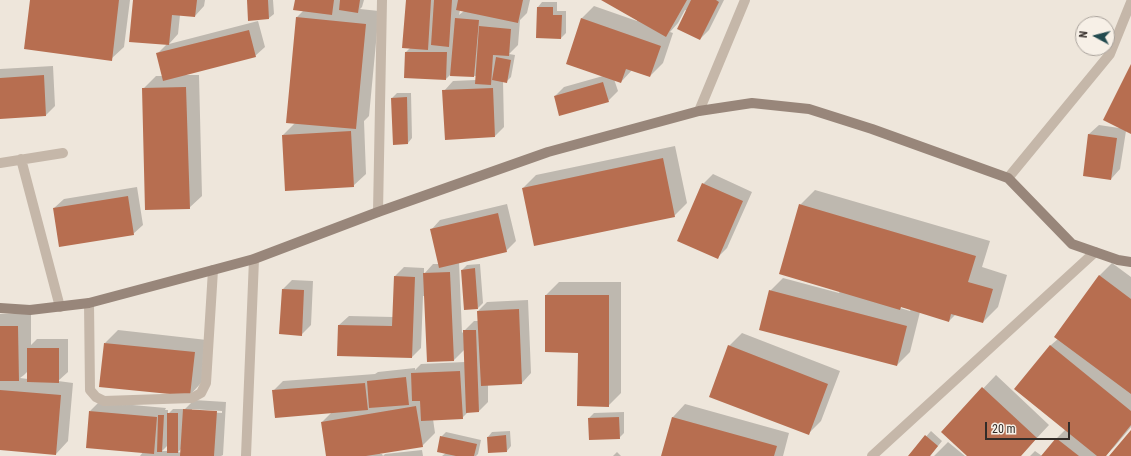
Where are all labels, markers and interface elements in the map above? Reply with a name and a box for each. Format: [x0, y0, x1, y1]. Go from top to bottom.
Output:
north arrow [1075, 16, 1115, 56]
text: N [1077, 30, 1090, 39]
scale bar [987, 414, 1072, 440]
text: 20 m [992, 422, 1016, 436]

